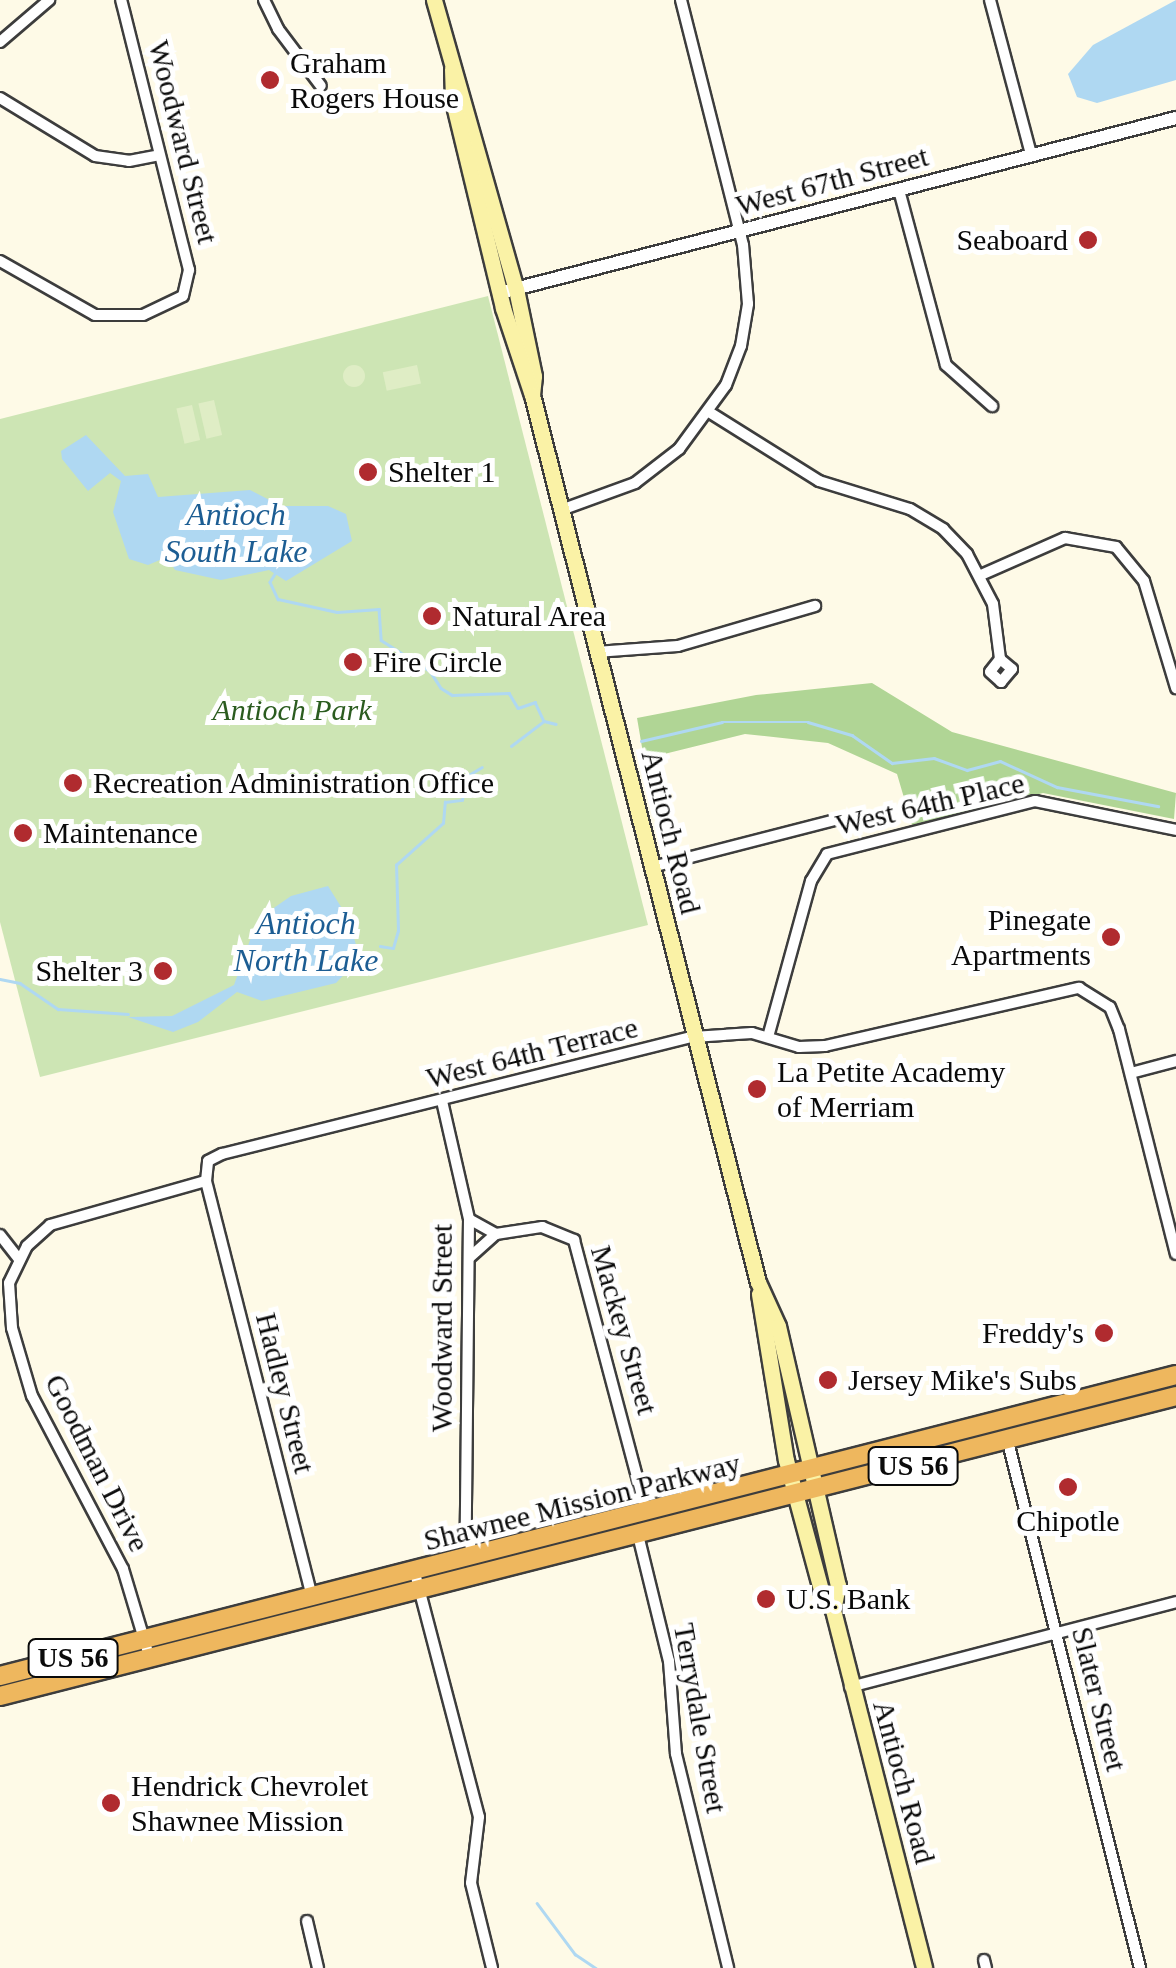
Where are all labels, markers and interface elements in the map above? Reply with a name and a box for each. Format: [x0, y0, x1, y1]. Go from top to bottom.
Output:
street label: Woodward Street [140, 37, 226, 247]
place label: Graham Rogers House [290, 45, 459, 116]
marker: Graham Rogers House [259, 69, 281, 91]
street label: West 67th Street [732, 138, 932, 224]
place label: Seaboard [956, 222, 1068, 258]
marker: Seaboard [1077, 229, 1099, 251]
place label: Shelter 1 [388, 454, 495, 490]
marker: Shelter 1 [357, 461, 379, 483]
water label: Antioch South Lake [164, 496, 308, 571]
place label: Natural Area [452, 598, 608, 634]
marker: Natural Area [421, 605, 443, 627]
place label: Fire Circle [373, 644, 502, 680]
marker: Fire Circle [342, 651, 364, 673]
park label: Antioch Park [212, 692, 372, 728]
street label: Antioch Road [633, 746, 709, 918]
place label: Recreation Administration Office [93, 765, 496, 801]
street label: West 64th Place [832, 765, 1028, 843]
marker: Recreation Administration Office [62, 772, 84, 794]
place label: Maintenance [43, 815, 198, 851]
marker: Maintenance [12, 822, 34, 844]
place label: Pinegate Apartments [951, 902, 1091, 972]
water label: Antioch North Lake [234, 905, 378, 980]
marker: Pinegate Apartments [1100, 926, 1122, 948]
place label: Shelter 3 [36, 953, 143, 989]
marker: Shelter 3 [152, 960, 174, 982]
street label: West 64th Terrace [422, 1009, 642, 1097]
place label: La Petite Academy of Merriam [777, 1054, 1007, 1124]
marker: La Petite Academy of Merriam [746, 1078, 768, 1100]
street label: Woodward Street [424, 1224, 460, 1432]
street label: Mackey Street [583, 1241, 665, 1419]
street label: Hadley Street [248, 1309, 322, 1477]
place label: Freddy's [982, 1315, 1084, 1351]
marker: Freddy's [1093, 1322, 1115, 1344]
place label: Jersey Mike's Subs [848, 1362, 1077, 1398]
street label: Goodman Drive [37, 1368, 157, 1558]
marker: Jersey Mike's Subs [817, 1369, 839, 1391]
road number: US 56 [866, 1443, 960, 1489]
street label: Shawnee Mission Parkway [420, 1445, 744, 1559]
marker: Chipotle [1057, 1476, 1079, 1498]
place label: Chipotle [1016, 1503, 1120, 1539]
place label: U.S. Bank [786, 1581, 910, 1617]
marker: U.S. Bank [755, 1588, 777, 1610]
street label: Terrydale Street [666, 1620, 734, 1816]
street label: Slater Street [1064, 1623, 1134, 1775]
road number: US 56 [26, 1635, 120, 1681]
street label: Antioch Road [865, 1696, 943, 1868]
place label: Hendrick Chevrolet Shawnee Mission [131, 1768, 368, 1838]
marker: Hendrick Chevrolet Shawnee Mission [100, 1792, 122, 1814]

